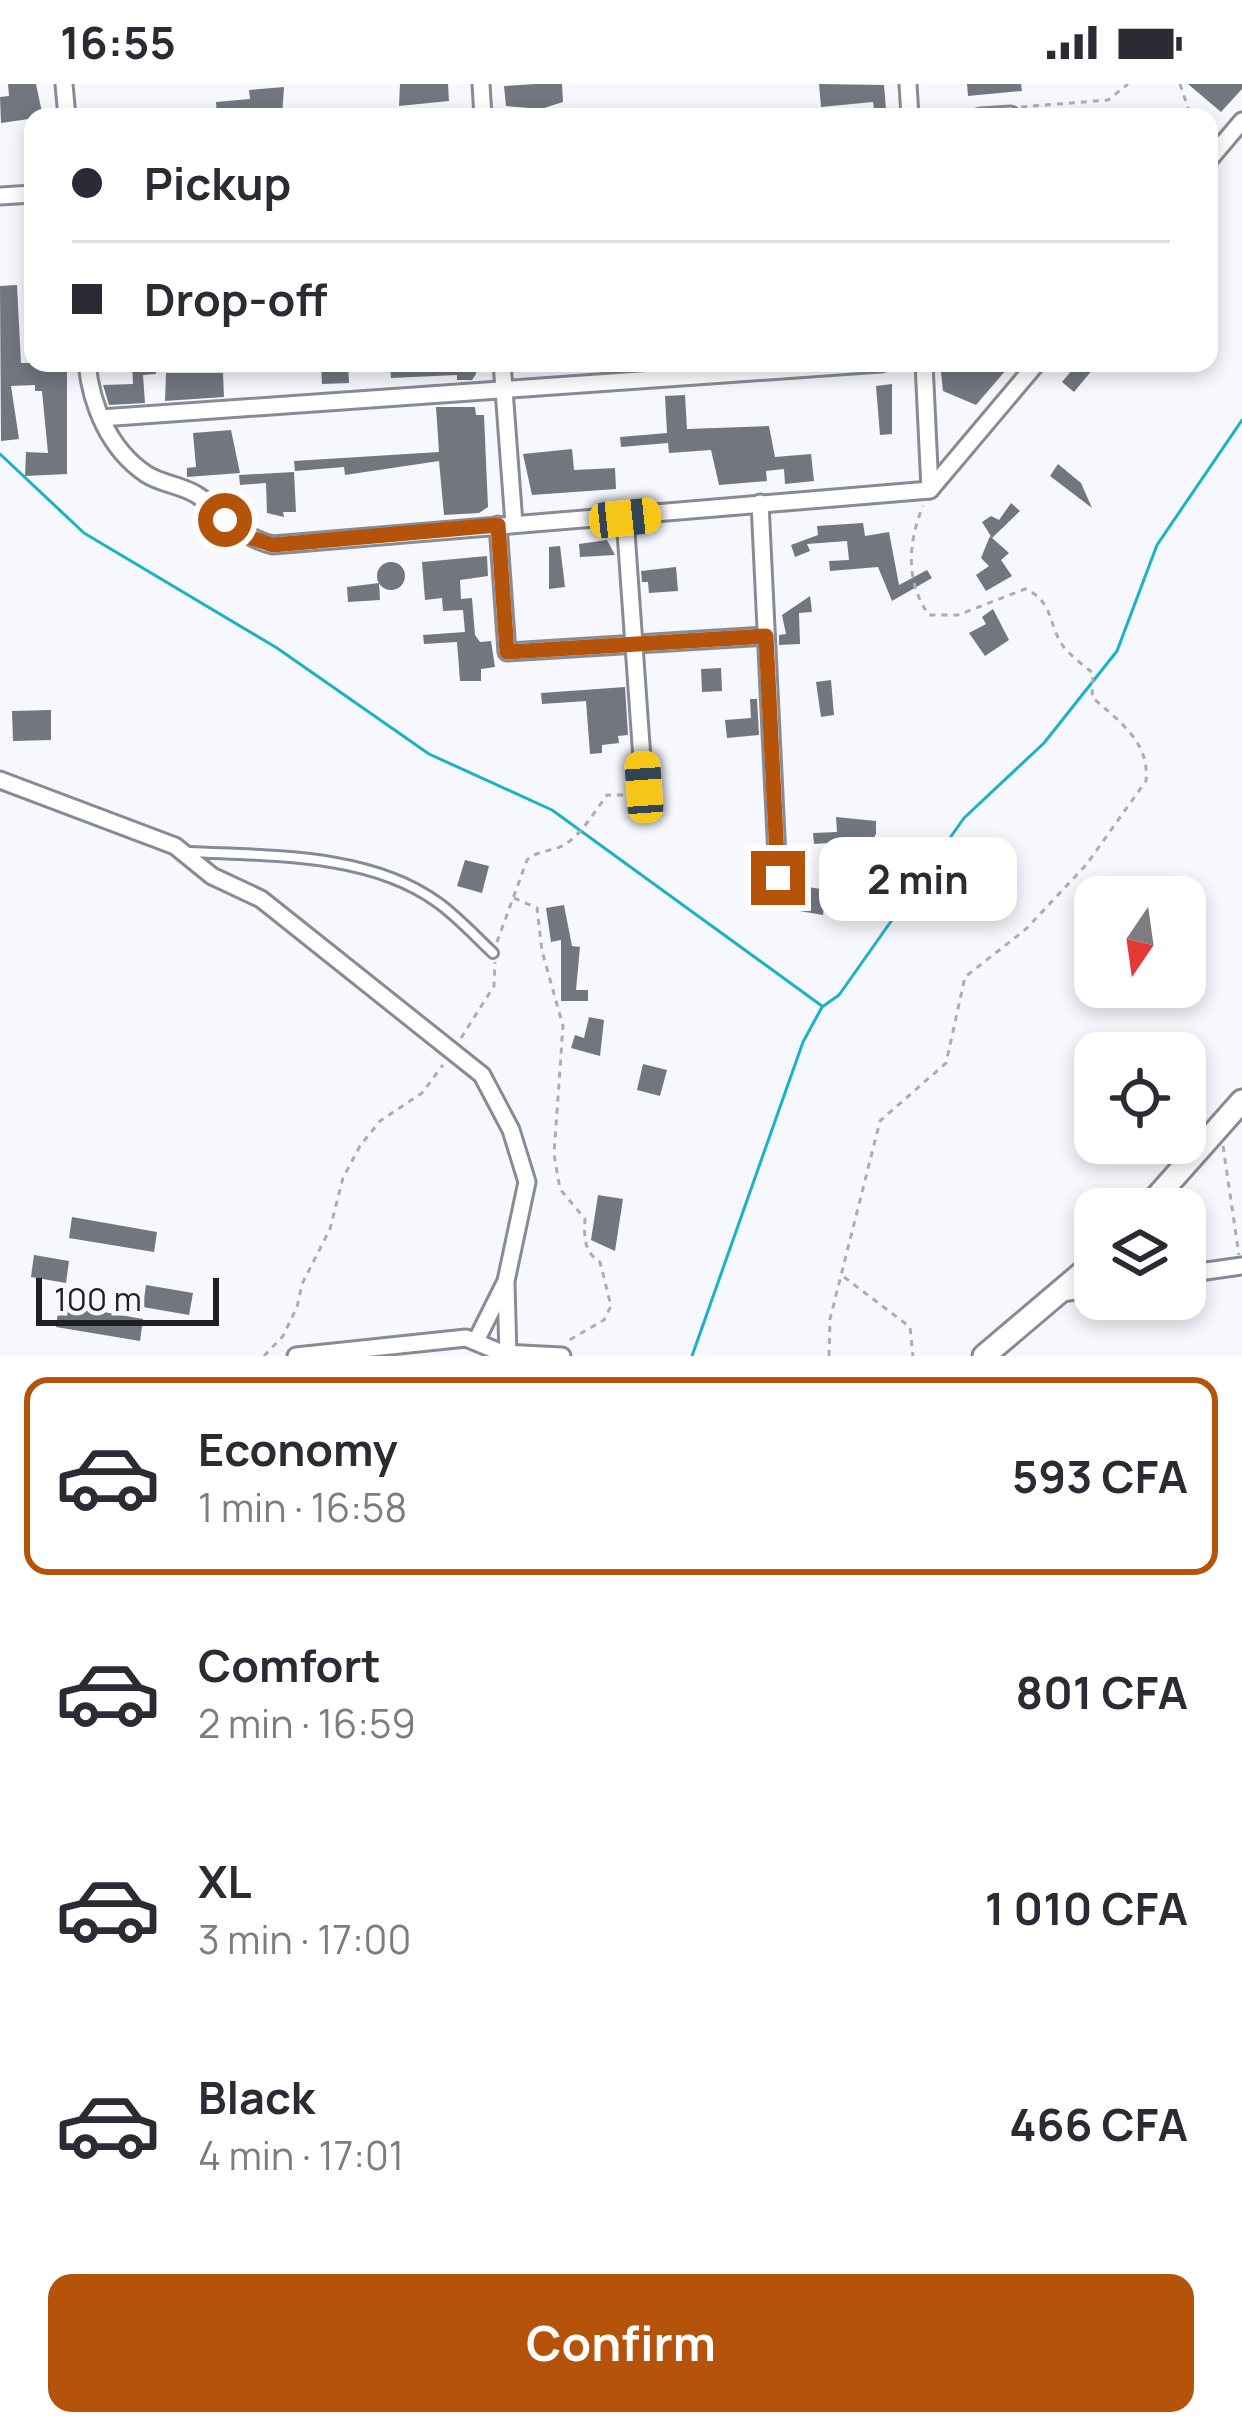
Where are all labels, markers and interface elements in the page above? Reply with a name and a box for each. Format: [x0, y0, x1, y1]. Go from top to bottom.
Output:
text: 16:55 [60, 11, 176, 73]
text: Pickup [144, 152, 291, 214]
text: Drop-off [144, 268, 327, 330]
route start [198, 493, 252, 547]
car [587, 496, 663, 540]
car [624, 750, 664, 824]
callout: 2 min [820, 836, 1018, 920]
route end [751, 851, 805, 905]
text: 2 min [867, 852, 969, 906]
north arrow [1074, 876, 1206, 1008]
map controls [1074, 876, 1206, 1320]
button: locate [1074, 1032, 1206, 1164]
button: layers [1074, 1188, 1206, 1320]
scale bar [36, 1272, 219, 1325]
text: 100 m [54, 1276, 142, 1321]
text: Economy [198, 1418, 398, 1480]
icon: car [54, 1422, 162, 1530]
text: 593 CFA [1012, 1445, 1188, 1507]
text: 1 min · 16:58 [198, 1480, 407, 1534]
text: Comfort [198, 1634, 381, 1696]
icon: car [54, 1638, 162, 1746]
text: 801 CFA [1016, 1661, 1188, 1723]
text: 2 min · 16:59 [198, 1696, 416, 1750]
text: XL [198, 1850, 252, 1912]
icon: car [54, 1854, 162, 1962]
text: 1 010 CFA [985, 1877, 1188, 1939]
text: 3 min · 17:00 [198, 1912, 411, 1966]
text: Black [198, 2066, 315, 2128]
icon: car [54, 2070, 162, 2178]
text: 466 CFA [1009, 2093, 1188, 2155]
text: 4 min · 17:01 [198, 2128, 404, 2182]
button: Confirm [48, 2274, 1194, 2412]

